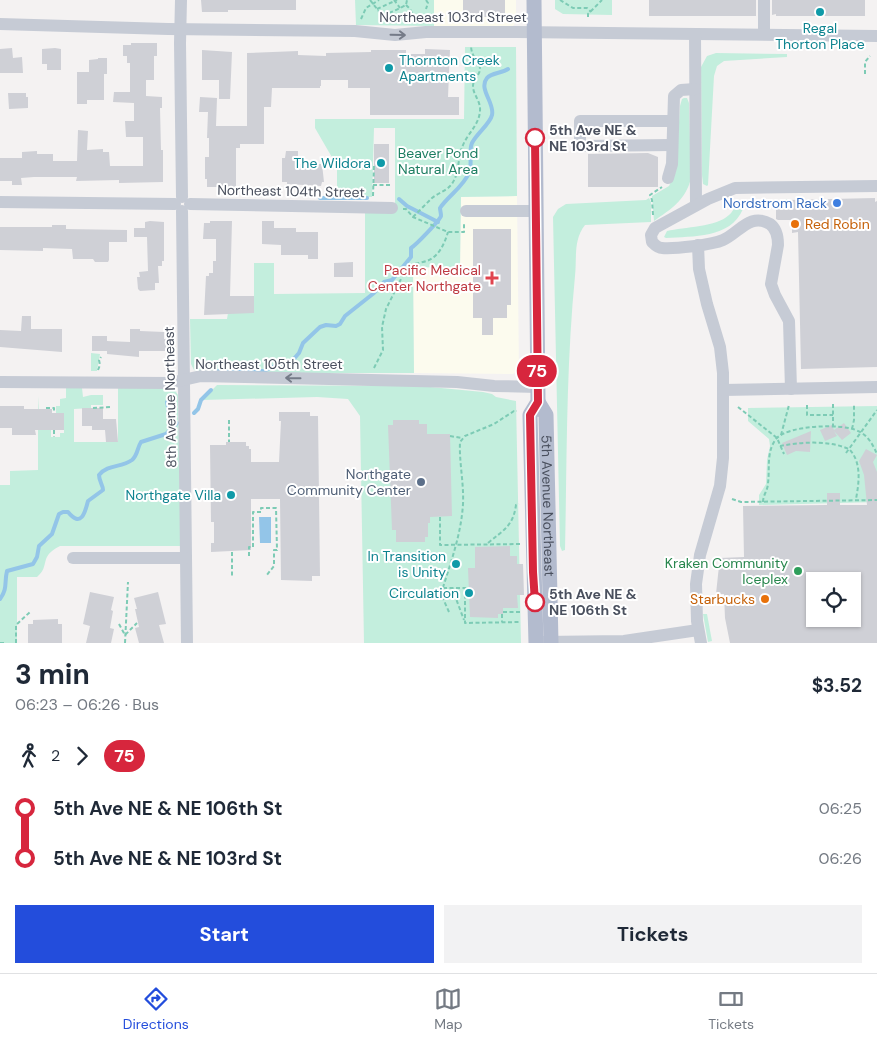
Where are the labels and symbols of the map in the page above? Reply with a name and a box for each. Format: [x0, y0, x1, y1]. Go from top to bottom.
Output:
marker: Regal Thorton Place [814, 6, 826, 18]
street label: Northeast 103rd Street [379, 8, 527, 26]
place label: Regal Thorton Place [775, 19, 865, 53]
one-way arrow [390, 30, 406, 40]
place label: Thornton Creek Apartments [399, 51, 500, 85]
marker: Thornton Creek Apartments [383, 62, 395, 74]
place label: 5th Ave NE & NE 103rd St [549, 121, 637, 155]
marker: 5th Ave NE & NE 103rd St [525, 128, 545, 148]
park label: Beaver Pond Natural Area [398, 144, 478, 178]
place label: The Wildora [294, 154, 371, 172]
marker: The Wildora [375, 157, 387, 169]
street label: Northeast 104th Street [217, 181, 365, 201]
place label: Nordstrom Rack [723, 194, 827, 212]
marker: Nordstrom Rack [831, 197, 843, 209]
place label: Red Robin [805, 215, 870, 233]
marker: Red Robin [789, 218, 801, 230]
place label: Pacific Medical Center Northgate [368, 261, 481, 295]
marker: Pacific Medical Center Northgate [485, 271, 499, 285]
street label: 8th Avenue Northeast [160, 326, 180, 468]
street label: Northeast 105th Street [195, 355, 343, 373]
line badge: 75 [514, 355, 560, 387]
one-way arrow [286, 373, 302, 383]
street label: 5th Avenue Northeast [537, 435, 559, 577]
place label: Northgate Community Center [287, 465, 411, 499]
marker: Northgate Community Center [415, 476, 427, 488]
place label: Northgate Villa [126, 486, 221, 504]
marker: Northgate Villa [225, 489, 237, 501]
place label: In Transition is Unity [368, 547, 446, 581]
place label: Kraken Community Iceplex [665, 554, 788, 588]
marker: In Transition is Unity [450, 558, 462, 570]
marker: Kraken Community Iceplex [792, 565, 804, 577]
place label: Circulation [389, 584, 459, 602]
place label: 5th Ave NE & NE 106th St [549, 585, 637, 619]
marker: Circulation [463, 587, 475, 599]
place label: Starbucks [690, 590, 755, 608]
marker: 5th Ave NE & NE 106th St [525, 592, 545, 612]
marker: Starbucks [759, 593, 771, 605]

